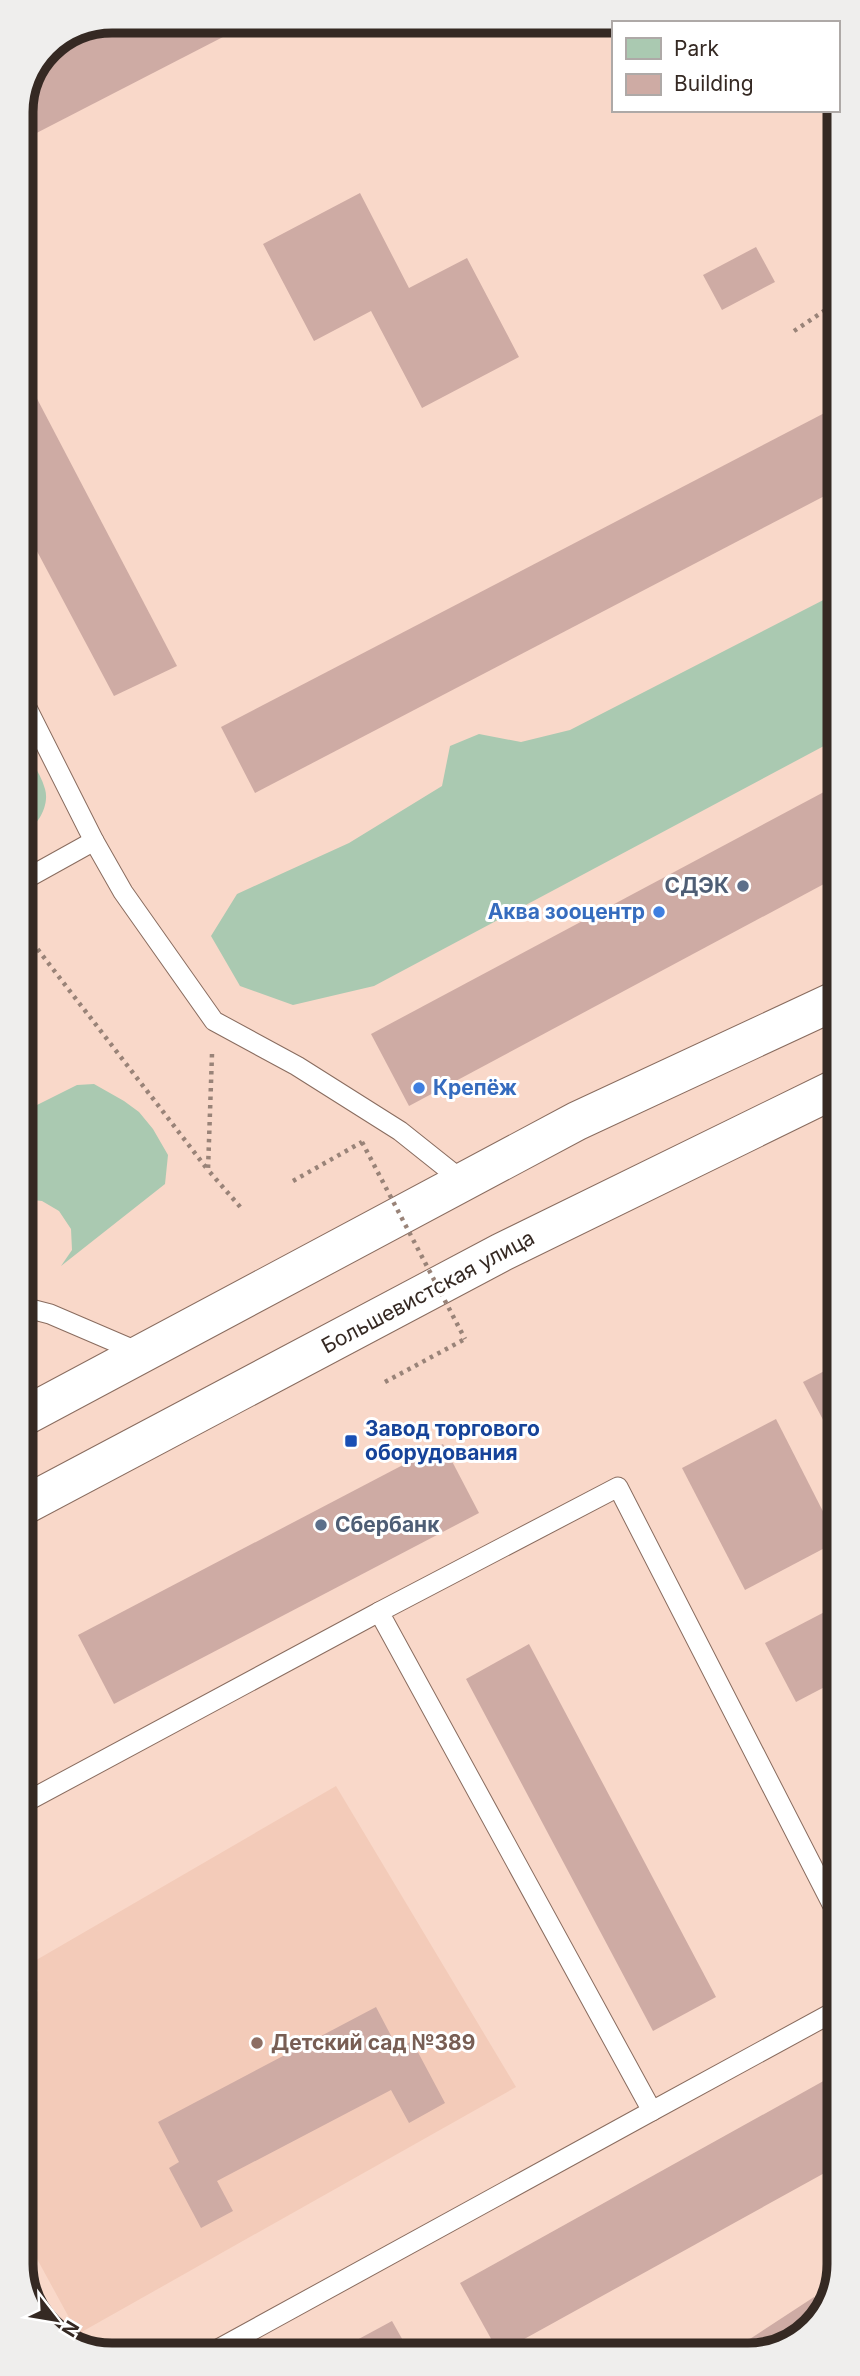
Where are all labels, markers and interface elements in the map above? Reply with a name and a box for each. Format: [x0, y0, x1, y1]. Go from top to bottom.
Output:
legend [612, 21, 839, 112]
text: Park [674, 36, 719, 61]
text: Building [674, 71, 754, 96]
place label: СДЭК [665, 873, 729, 898]
marker: СДЭК [735, 878, 751, 894]
place label: Аква зооцентр [488, 899, 645, 924]
marker: Аква зооцентр [651, 904, 667, 920]
place label: Крепёж [433, 1075, 517, 1100]
marker: Крепёж [411, 1080, 427, 1096]
street label: Большевистская улица [317, 1225, 539, 1358]
place label: Завод торгового оборудования [365, 1416, 540, 1465]
marker: Завод торгового оборудования [343, 1433, 359, 1449]
place label: Сбербанк [335, 1512, 440, 1537]
marker: Сбербанк [313, 1517, 329, 1533]
place label: Детский сад №389 [271, 2030, 475, 2055]
marker: Детский сад №389 [249, 2035, 265, 2051]
north arrow [21, 2285, 91, 2355]
text: N [57, 2316, 84, 2341]

